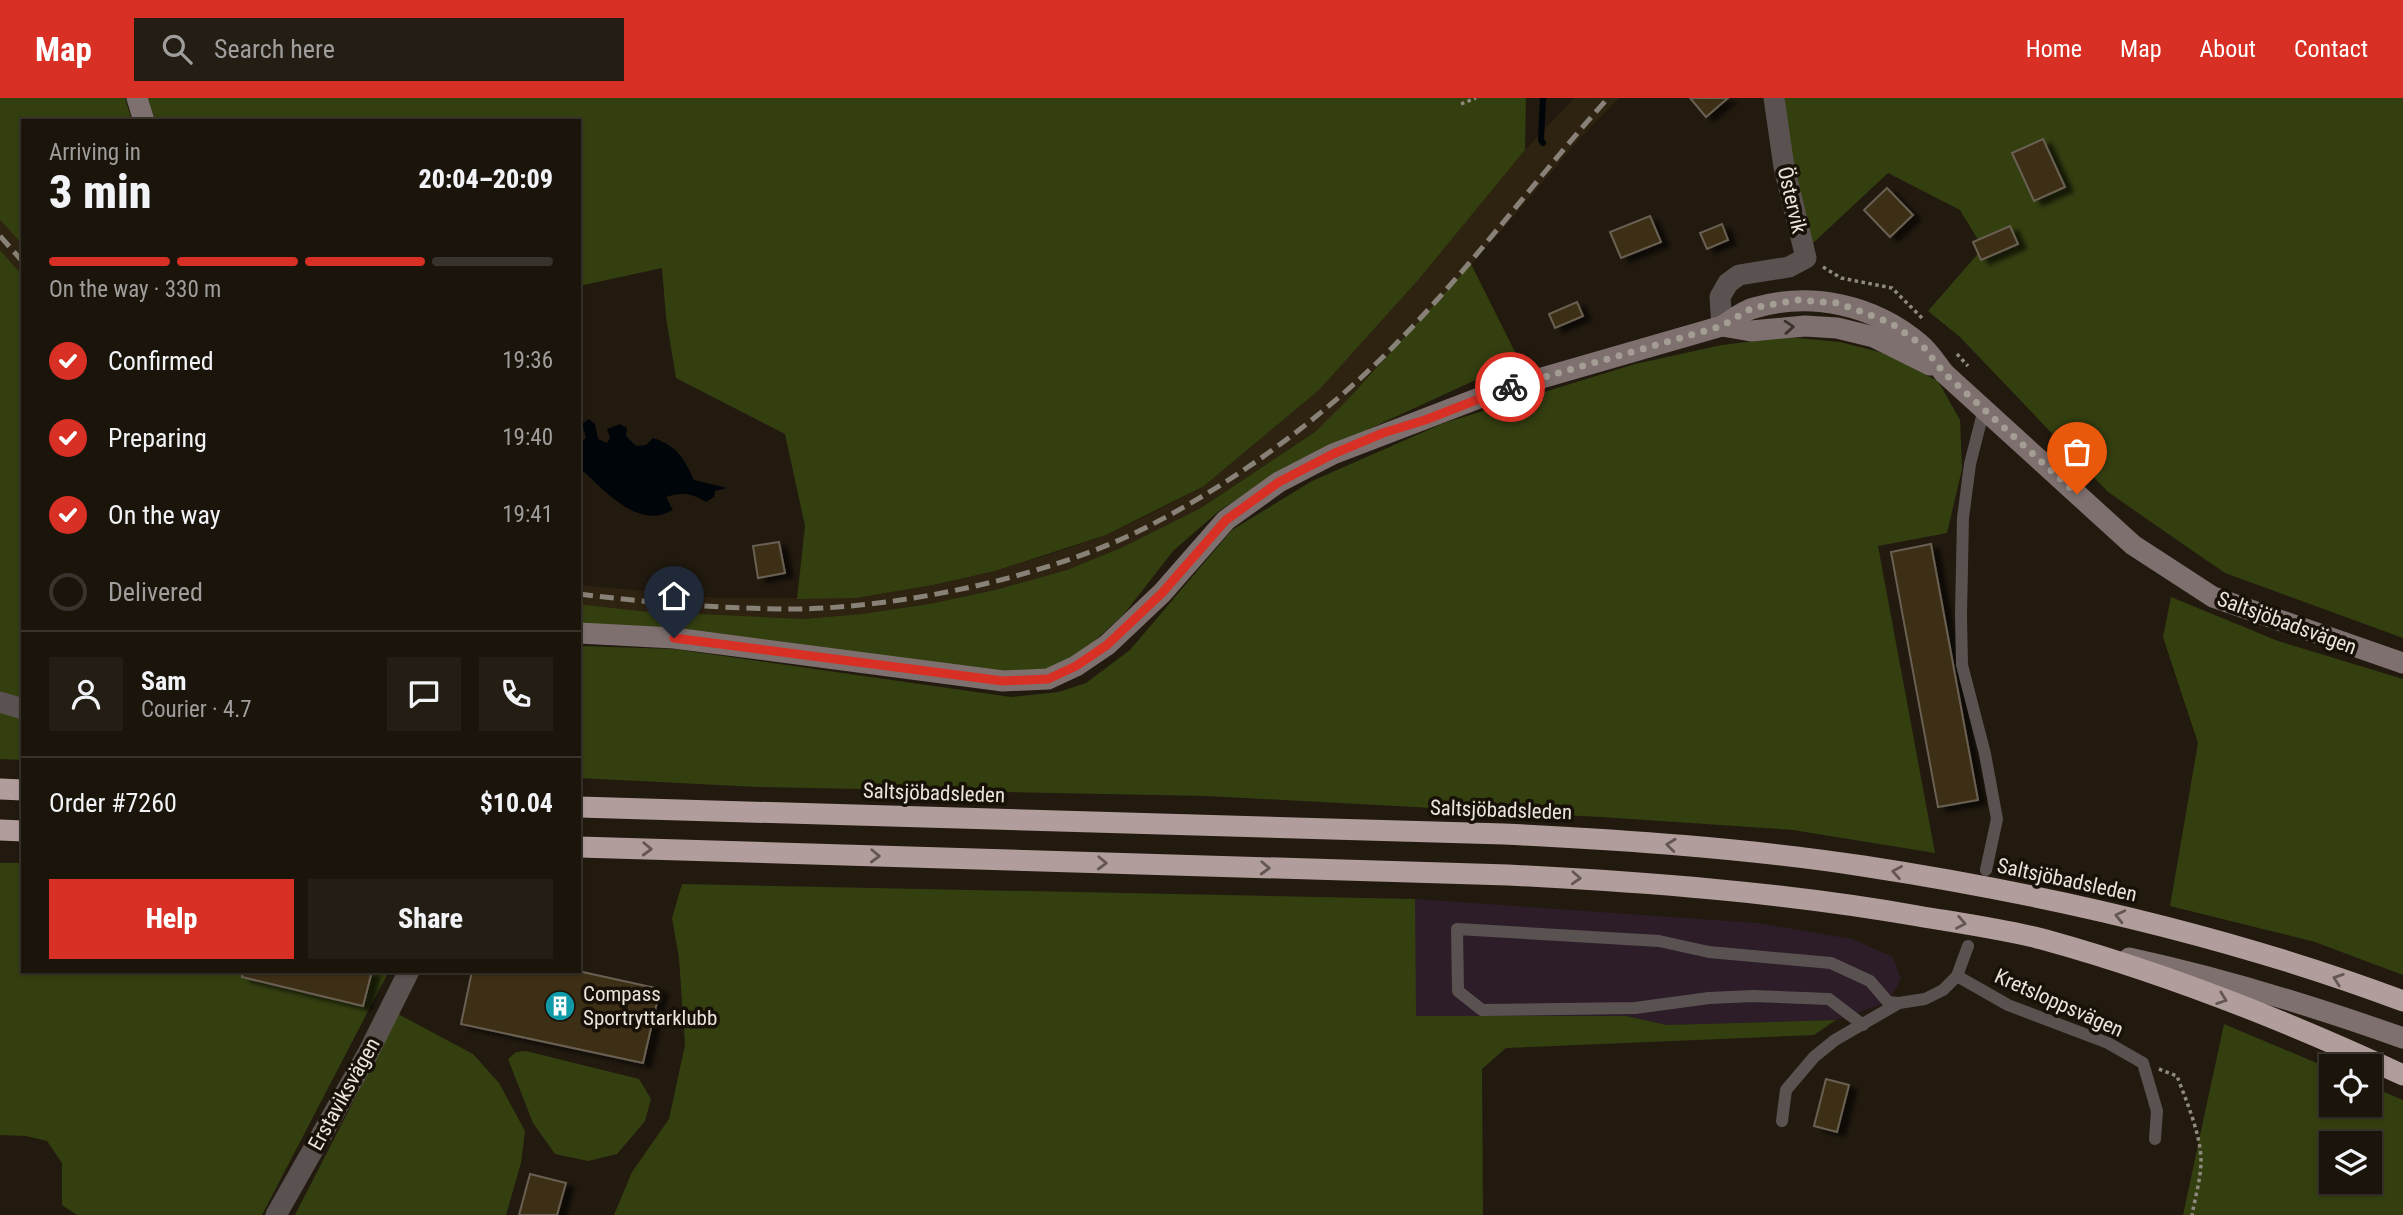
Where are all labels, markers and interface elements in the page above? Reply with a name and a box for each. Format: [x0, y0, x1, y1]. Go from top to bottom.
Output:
search box [134, 18, 624, 81]
text: Map [35, 30, 92, 69]
icon: search [158, 30, 196, 68]
text: Search here [214, 34, 335, 64]
text: Home [2026, 35, 2082, 63]
text: Map [2120, 35, 2162, 63]
text: About [2200, 35, 2256, 63]
text: Contact [2294, 35, 2368, 63]
text: Arriving in [49, 139, 141, 166]
text: 20:04–20:09 [419, 164, 553, 194]
street label: Östervik [1773, 164, 1811, 236]
text: 3 min [49, 165, 152, 219]
text: On the way · 330 m [49, 276, 221, 303]
one-way arrow [1784, 320, 1795, 335]
icon: check [49, 342, 87, 380]
text: Confirmed [108, 346, 214, 376]
text: 19:36 [502, 347, 553, 374]
courier [1475, 352, 1545, 422]
icon: bike [1491, 368, 1529, 406]
icon: check [49, 419, 87, 457]
pin [2047, 422, 2107, 494]
text: Preparing [108, 423, 207, 453]
text: 19:40 [502, 424, 553, 451]
icon: bag [2058, 433, 2096, 471]
icon: check [49, 496, 87, 534]
text: On the way [108, 500, 221, 530]
text: 19:41 [502, 501, 553, 528]
pin [644, 566, 704, 638]
text: Delivered [108, 577, 203, 607]
icon: home [655, 577, 693, 615]
street label: Saltsjöbadsvägen [2214, 587, 2360, 659]
button: person [49, 657, 123, 731]
button: chat [387, 657, 461, 731]
button: phone [479, 657, 553, 731]
text: Sam [141, 666, 187, 696]
text: Courier · 4.7 [141, 696, 252, 723]
street label: Saltsjöbadsleden [862, 779, 1006, 807]
text: Order #7260 [49, 788, 177, 818]
text: $10.04 [480, 788, 553, 818]
street label: Saltsjöbadsleden [1429, 796, 1573, 824]
one-way arrow [1665, 837, 1677, 852]
one-way arrow [642, 842, 653, 857]
one-way arrow [870, 848, 881, 864]
street label: Saltsjöbadsleden [1995, 853, 2139, 907]
one-way arrow [1097, 855, 1108, 870]
one-way arrow [1260, 860, 1271, 875]
one-way arrow [1891, 865, 1903, 880]
one-way arrow [1571, 871, 1582, 886]
button: Help [49, 879, 294, 959]
button: Share [308, 879, 553, 959]
one-way arrow [2114, 910, 2126, 925]
one-way arrow [1955, 915, 1967, 930]
street label: Kretsloppsvägen [1991, 964, 2127, 1042]
one-way arrow [2333, 973, 2345, 987]
place label: Compass Sportryttarklubb [583, 982, 717, 1030]
building icon: Compass Sportryttarklubb [543, 989, 577, 1023]
one-way arrow [2216, 991, 2228, 1005]
street label: Erstaviksvägen [303, 1034, 385, 1154]
map controls [2319, 1054, 2382, 1194]
button: locate [2319, 1054, 2382, 1117]
button: layers [2319, 1131, 2382, 1194]

